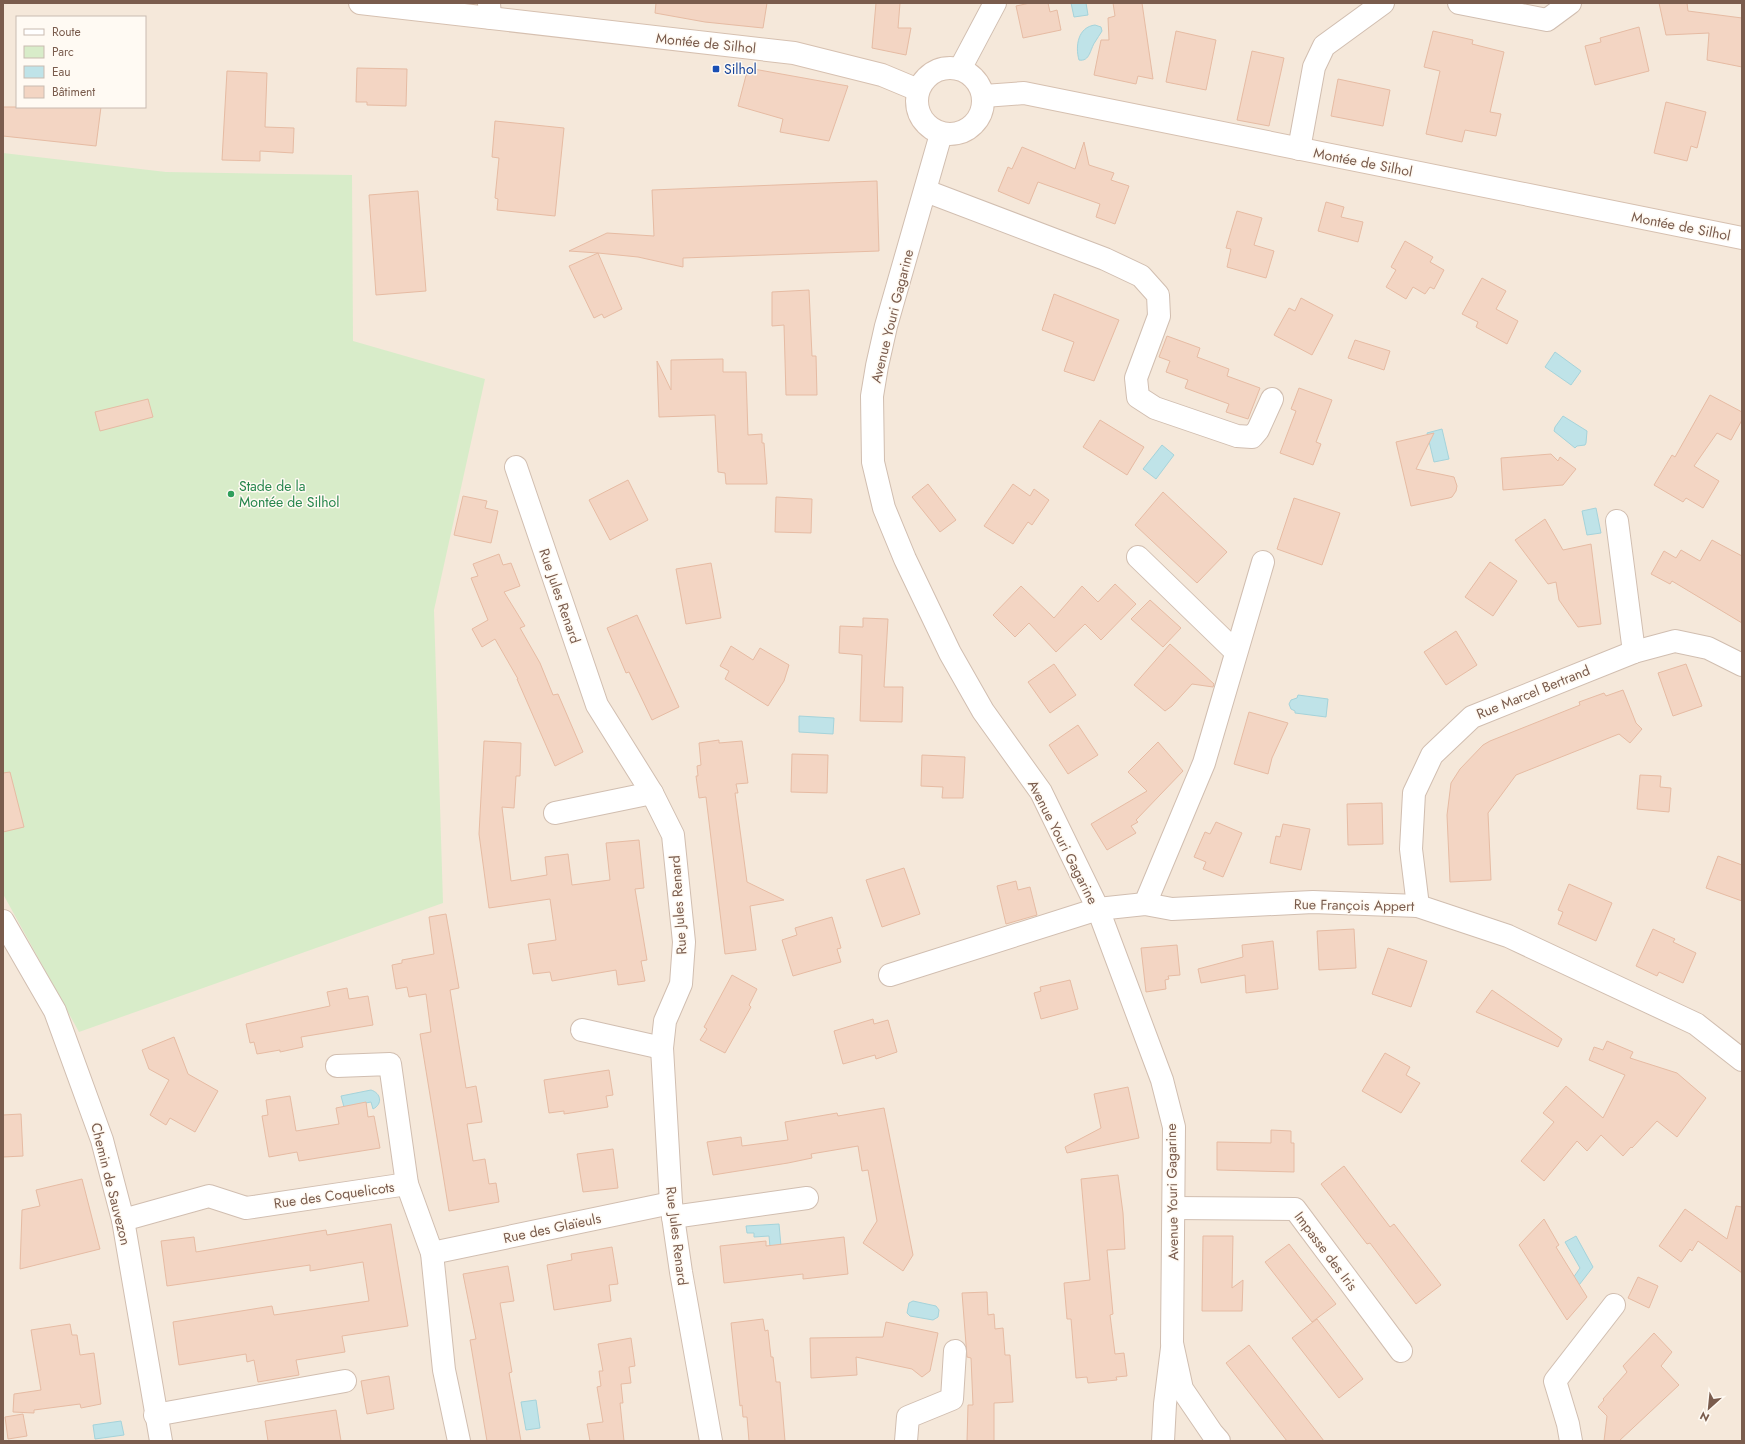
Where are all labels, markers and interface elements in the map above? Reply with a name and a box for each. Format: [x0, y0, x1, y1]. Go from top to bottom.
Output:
legend [16, 16, 146, 108]
text: Route [52, 23, 81, 41]
street label: Montée de Silhol [655, 28, 757, 58]
text: Parc [52, 43, 74, 61]
place label: Silhol [724, 59, 757, 79]
text: Eau [52, 63, 71, 81]
marker: Silhol [711, 64, 721, 74]
text: Bâtiment [52, 83, 95, 101]
street label: Montée de Silhol [1312, 143, 1414, 181]
street label: Montée de Silhol [1630, 207, 1732, 245]
street label: Avenue Youri Gagarine [866, 247, 918, 385]
place label: Stade de la Montée de Silhol [239, 476, 339, 512]
marker: Stade de la Montée de Silhol [226, 489, 236, 499]
street label: Rue Jules Renard [534, 546, 586, 646]
street label: Rue Marcel Bertrand [1473, 660, 1593, 724]
street label: Avenue Youri Gagarine [1023, 776, 1103, 908]
street label: Rue Jules Renard [665, 855, 691, 955]
street label: Rue François Appert [1294, 894, 1415, 916]
street label: Chemin de Sauvezon [86, 1121, 136, 1247]
street label: Avenue Youri Gagarine [1161, 1123, 1183, 1261]
street label: Rue des Coquelicots [272, 1177, 396, 1213]
street label: Rue Jules Renard [661, 1185, 693, 1287]
street label: Impasse des Iris [1290, 1207, 1363, 1295]
street label: Rue des Glaïeuls [501, 1208, 603, 1248]
north arrow [1689, 1388, 1729, 1428]
text: N [1697, 1408, 1712, 1426]

